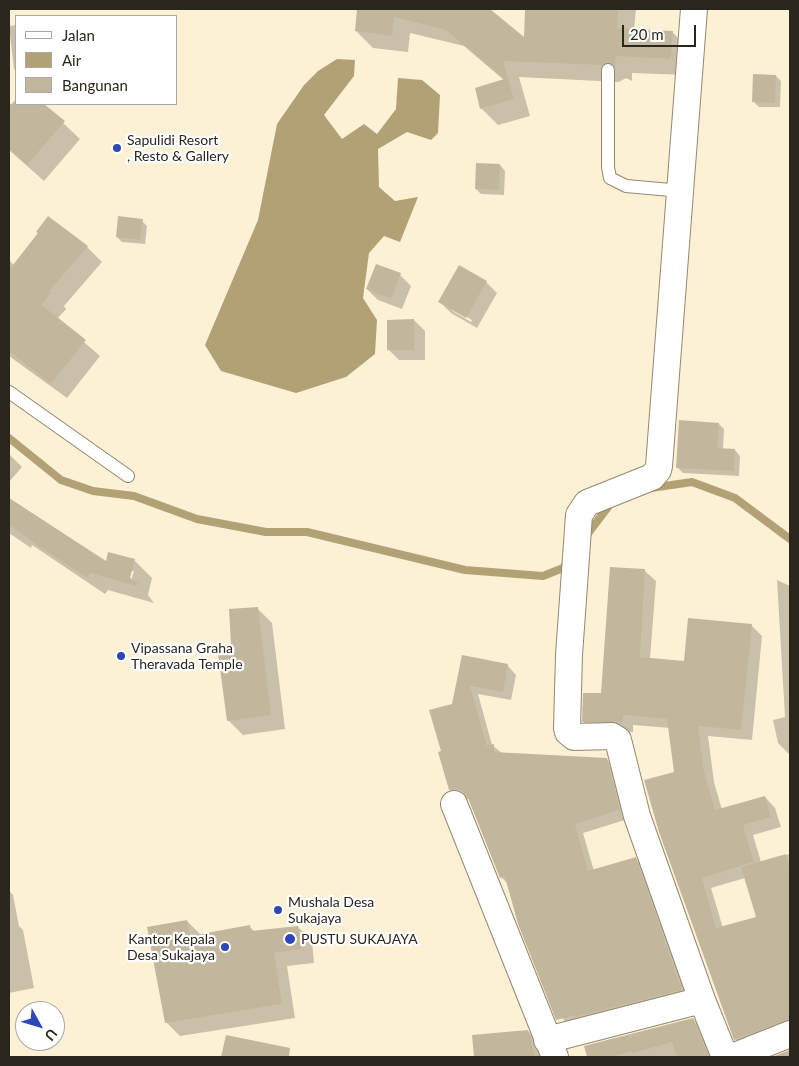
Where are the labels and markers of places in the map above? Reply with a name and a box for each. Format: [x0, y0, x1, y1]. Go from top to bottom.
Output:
place label: Sapulidi Resort , Resto & Gallery [127, 132, 229, 164]
marker: Sapulidi Resort , Resto & Gallery [111, 142, 123, 154]
place label: Vipassana Graha Theravada Temple [131, 640, 243, 672]
marker: Vipassana Graha Theravada Temple [115, 650, 127, 662]
place label: Mushala Desa Sukajaya [288, 894, 374, 926]
marker: Mushala Desa Sukajaya [272, 904, 284, 916]
place label: Kantor Kepala Desa Sukajaya [127, 931, 215, 964]
place label: PUSTU SUKAJAYA [301, 931, 418, 947]
marker: PUSTU SUKAJAYA [283, 932, 297, 946]
marker: Kantor Kepala Desa Sukajaya [219, 941, 231, 953]

